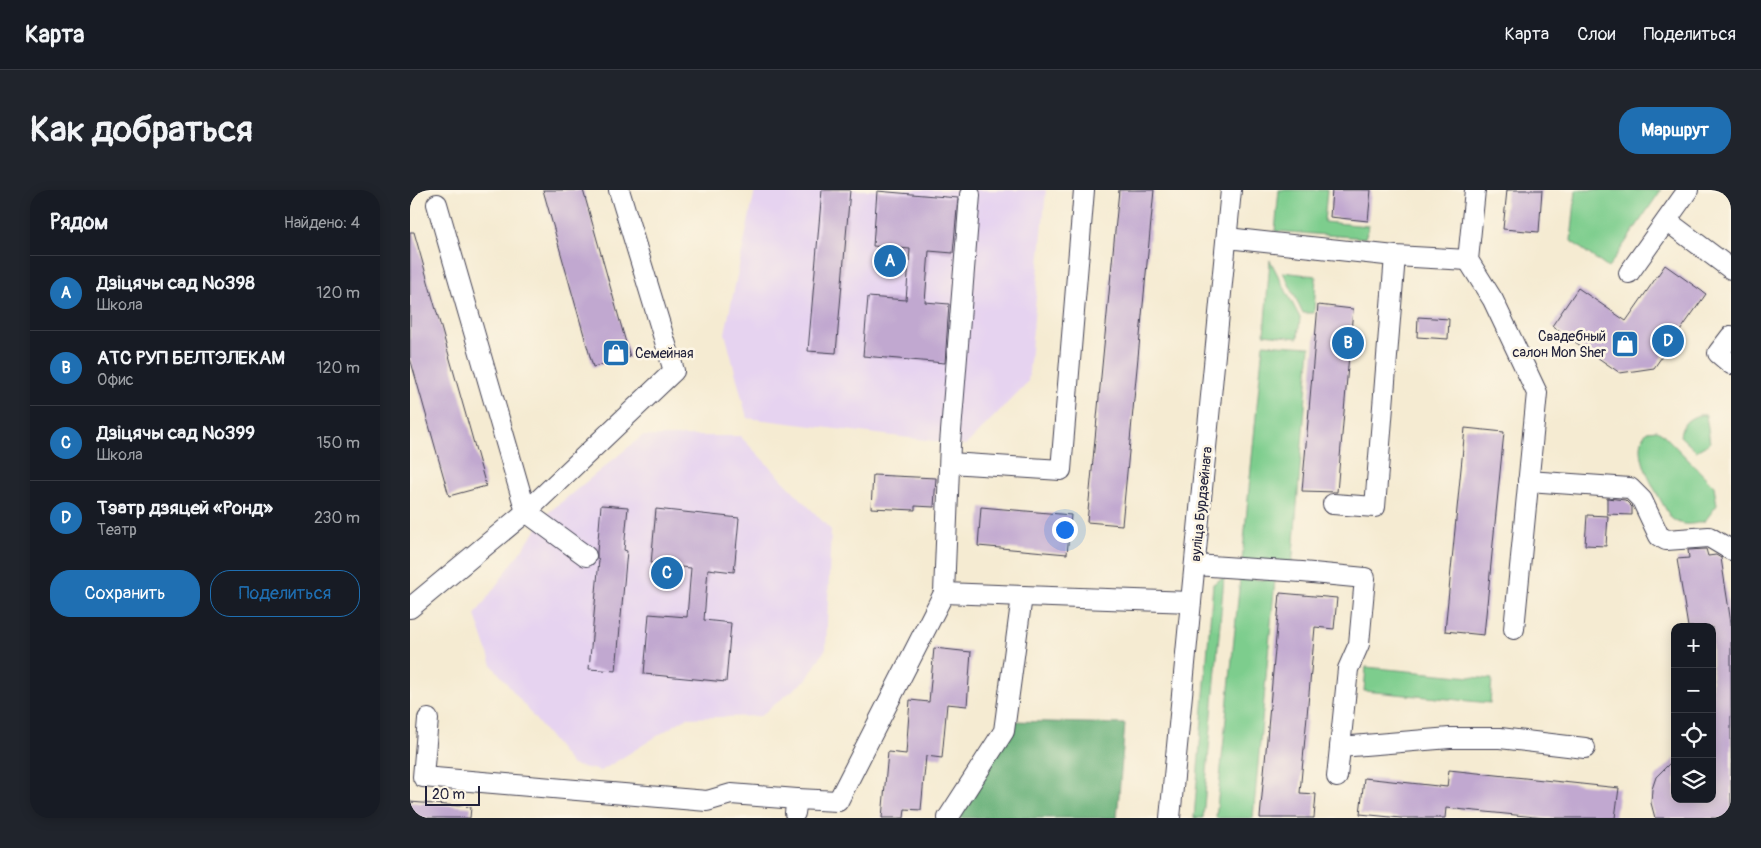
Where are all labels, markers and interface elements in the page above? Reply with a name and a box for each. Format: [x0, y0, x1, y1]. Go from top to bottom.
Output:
text: Карта [25, 20, 84, 49]
text: Карта [1505, 23, 1549, 46]
text: Слои [1577, 23, 1615, 46]
text: Поделиться [1643, 23, 1736, 46]
button: Маршрут [1619, 107, 1731, 154]
text: Как добраться [30, 108, 253, 152]
text: Рядом [50, 209, 108, 236]
text: Найдено: 4 [284, 213, 360, 233]
pin: A [874, 242, 906, 280]
text: Дзіцячы сад №398 [97, 271, 255, 295]
text: A [61, 283, 71, 303]
text: 120 m [316, 283, 360, 303]
text: Школа [97, 295, 143, 315]
pin: D [1652, 322, 1684, 360]
pin: B [1332, 324, 1364, 362]
place label: Свадебный салон Mon Sher [1512, 328, 1606, 361]
shop icon: Свадебный салон Mon Sher [1610, 329, 1640, 359]
shop icon: Семейная [601, 338, 631, 368]
place label: Семейная [635, 345, 693, 362]
text: АТС РУП БЕЛТЭЛЕКАМ [97, 346, 285, 370]
text: B [61, 358, 71, 378]
text: 120 m [316, 358, 360, 378]
text: Офис [97, 370, 134, 390]
text: Дзіцячы сад №399 [97, 421, 255, 445]
text: C [61, 433, 71, 453]
text: 150 m [316, 433, 360, 453]
text: Школа [97, 445, 143, 465]
street label: вуліца Бурдзейнага [1187, 446, 1216, 562]
text: Тэатр дзяцей «Ронд» [97, 496, 273, 520]
text: D [61, 508, 71, 528]
text: 230 m [314, 508, 360, 528]
your location [1052, 517, 1078, 543]
text: Театр [97, 520, 137, 540]
pin: C [651, 554, 683, 592]
button: Сохранить [50, 570, 200, 617]
button: Поделиться [210, 570, 360, 617]
map controls [1671, 623, 1716, 803]
button: + [1671, 623, 1716, 668]
button: − [1671, 668, 1716, 713]
button: locate [1671, 713, 1716, 758]
button: layers [1671, 758, 1716, 803]
scale bar [425, 783, 480, 806]
text: 20 m [432, 786, 465, 803]

